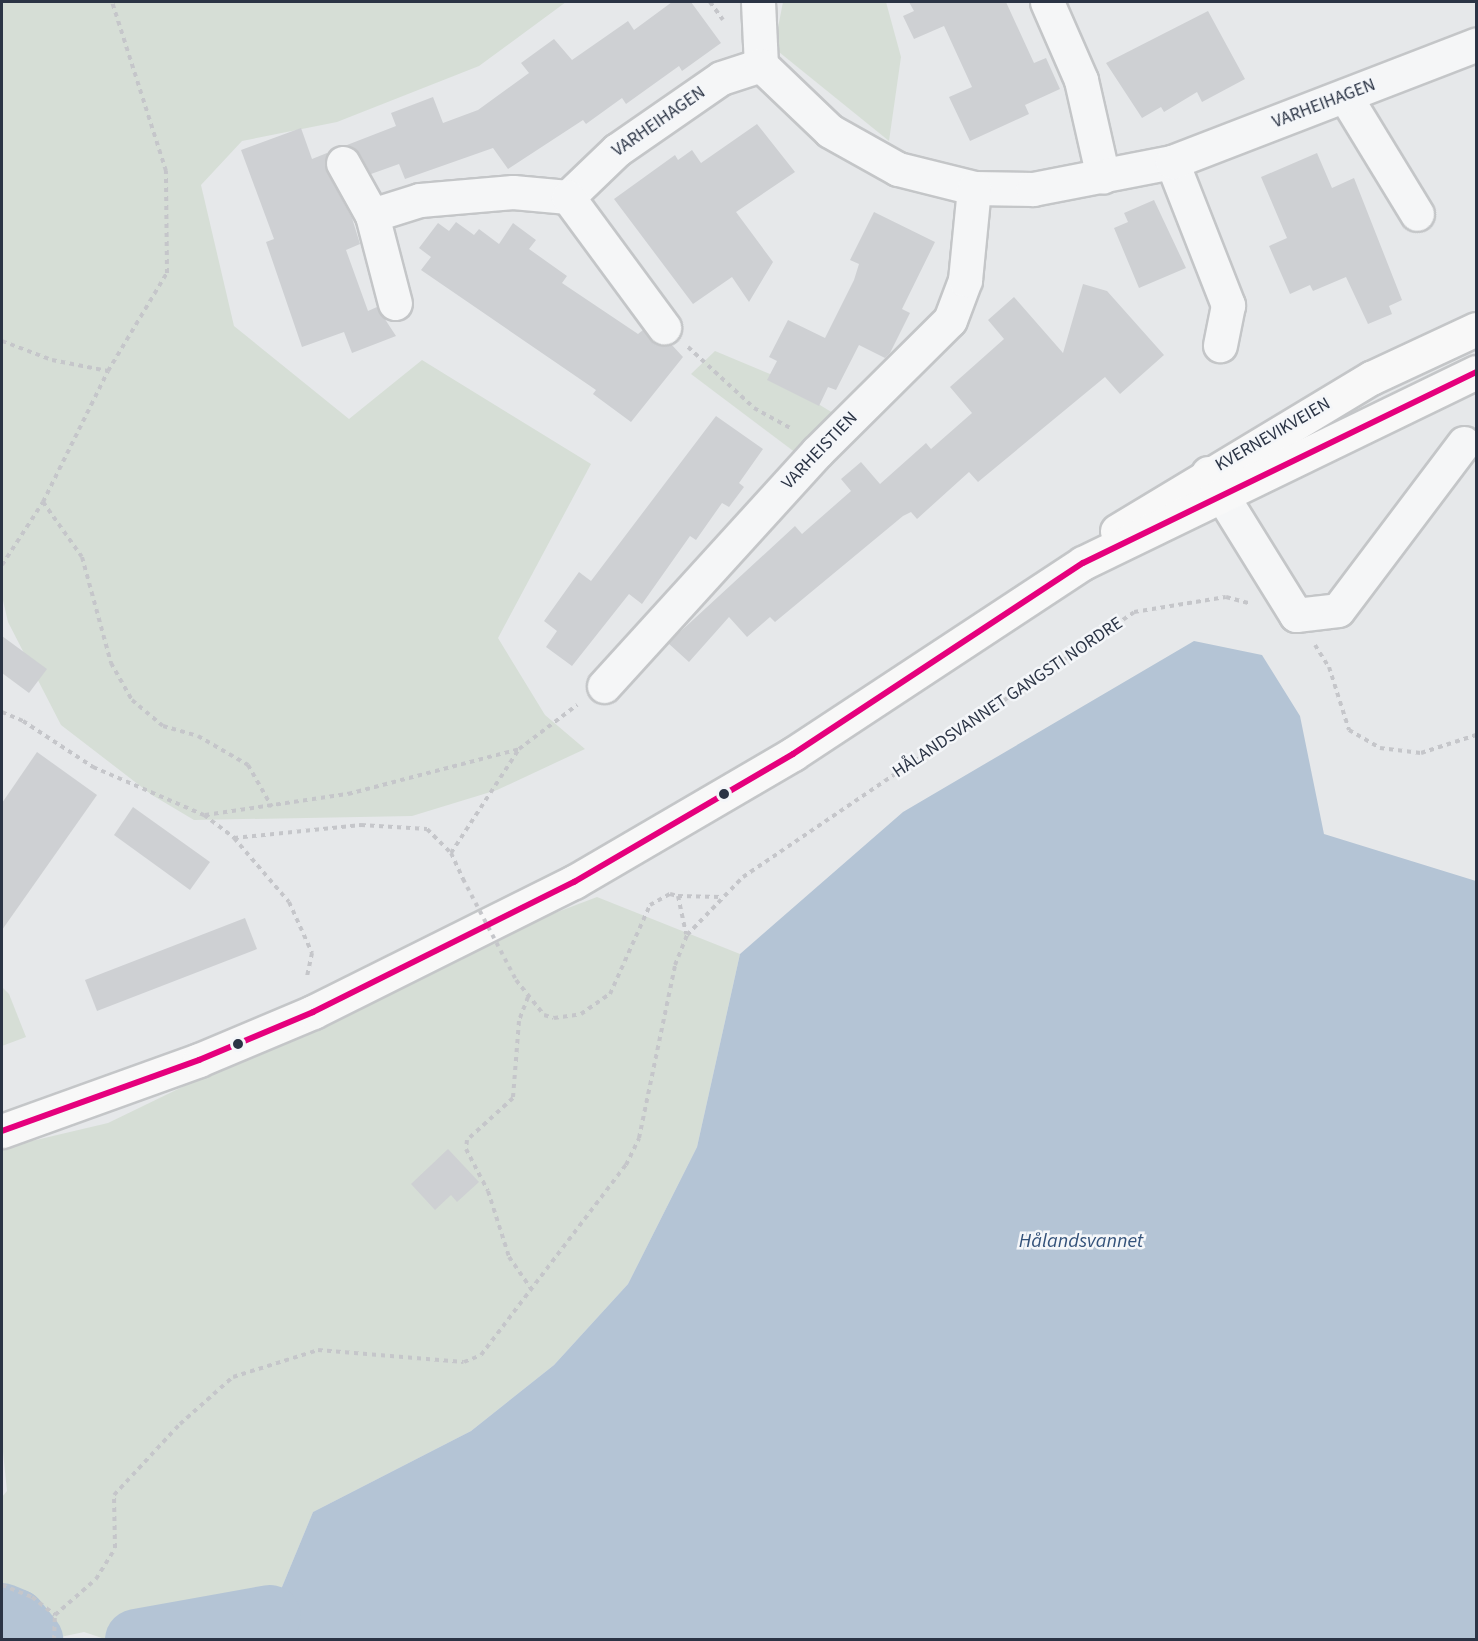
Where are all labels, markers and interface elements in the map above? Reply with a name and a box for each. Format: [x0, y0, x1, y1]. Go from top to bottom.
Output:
street label: VARHEIHAGEN [1269, 74, 1379, 134]
street label: VARHEIHAGEN [608, 82, 710, 162]
street label: KVERNEVIKVEIEN [1212, 393, 1334, 477]
street label: VARHEISTIEN [778, 408, 862, 494]
street label: HÅLANDSVANNET GANGSTI NORDRE [889, 613, 1127, 783]
unlabelled marker [718, 788, 730, 800]
unlabelled marker [232, 1038, 244, 1050]
water label: Hålandsvannet [1019, 1229, 1143, 1253]

